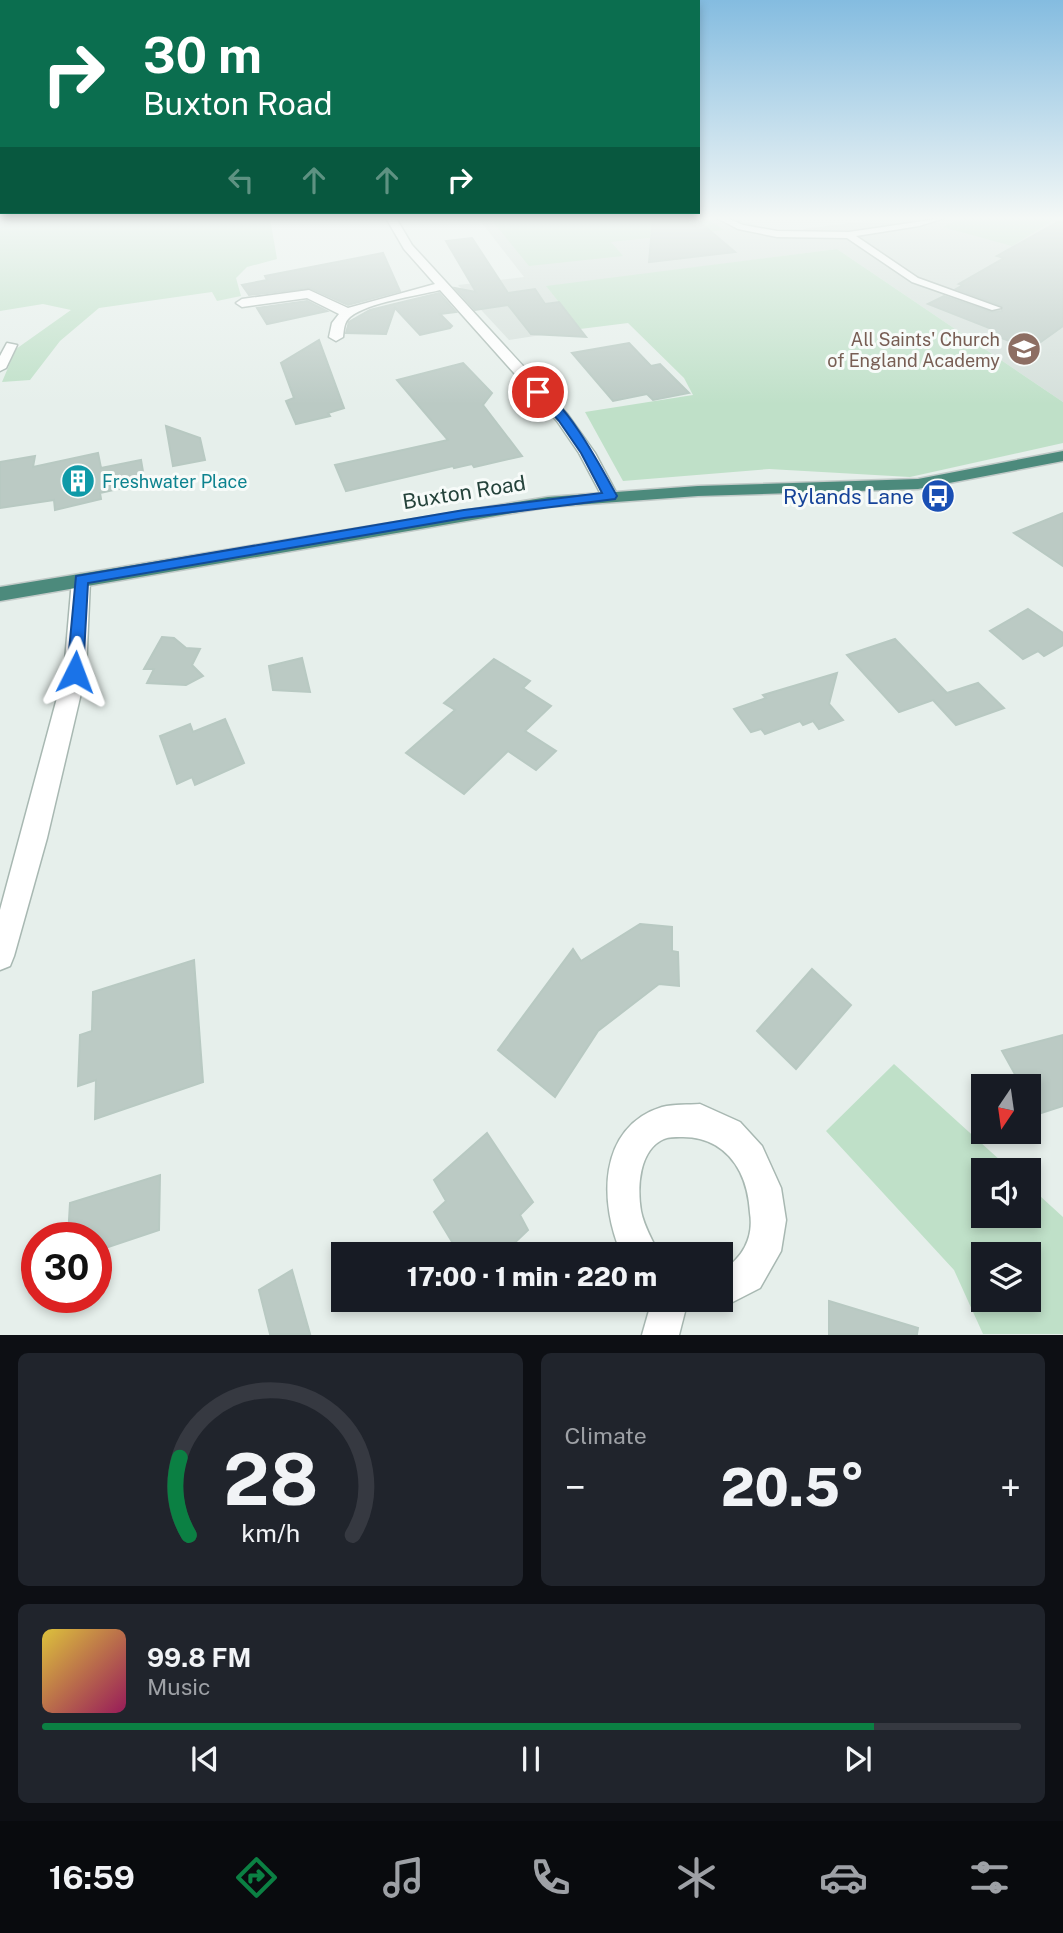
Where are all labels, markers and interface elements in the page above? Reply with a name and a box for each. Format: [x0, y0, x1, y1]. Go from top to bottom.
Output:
text: 30 m [143, 26, 262, 84]
icon: right [28, 28, 119, 119]
text: Buxton Road [143, 85, 333, 122]
icon: left [222, 161, 260, 199]
icon: ahead [295, 161, 333, 199]
icon: ahead [368, 161, 406, 199]
icon: right [441, 161, 479, 199]
place label: All Saints' Church of England Academy [827, 329, 1000, 371]
school or university icon: All Saints' Church of England Academy [1005, 330, 1043, 368]
pin [508, 362, 568, 422]
icon: arrive [519, 373, 557, 411]
building icon: Freshwater Place [59, 462, 97, 500]
street label: Buxton Road [401, 470, 527, 514]
place label: Freshwater Place [102, 471, 247, 492]
bus stop icon: Rylands Lane [919, 477, 957, 515]
place label: Rylands Lane [783, 484, 914, 509]
position arrow [38, 635, 112, 709]
north arrow [971, 1074, 1041, 1144]
map controls [971, 1074, 1041, 1312]
button: sound [971, 1158, 1041, 1228]
speed limit sign: 30 [21, 1222, 112, 1313]
button: layers [971, 1242, 1041, 1312]
text: 17:00 · 1 min · 220 m [407, 1261, 657, 1292]
text: Climate [565, 1422, 647, 1449]
text: 28 [223, 1437, 318, 1522]
text: 20.5° [721, 1457, 865, 1518]
text: − [565, 1465, 586, 1510]
text: + [1000, 1465, 1021, 1510]
text: km/h [241, 1518, 300, 1548]
text: 99.8 FM [147, 1642, 251, 1673]
text: Music [147, 1673, 211, 1700]
icon: previous [186, 1740, 224, 1778]
icon: pause [512, 1740, 550, 1778]
icon: next [839, 1740, 877, 1778]
icon: directions [232, 1853, 281, 1902]
icon: music [379, 1853, 428, 1902]
icon: phone [526, 1853, 575, 1902]
icon: climate [672, 1853, 721, 1902]
icon: car [819, 1853, 868, 1902]
icon: filters [965, 1853, 1014, 1902]
text: 16:59 [49, 1859, 135, 1896]

